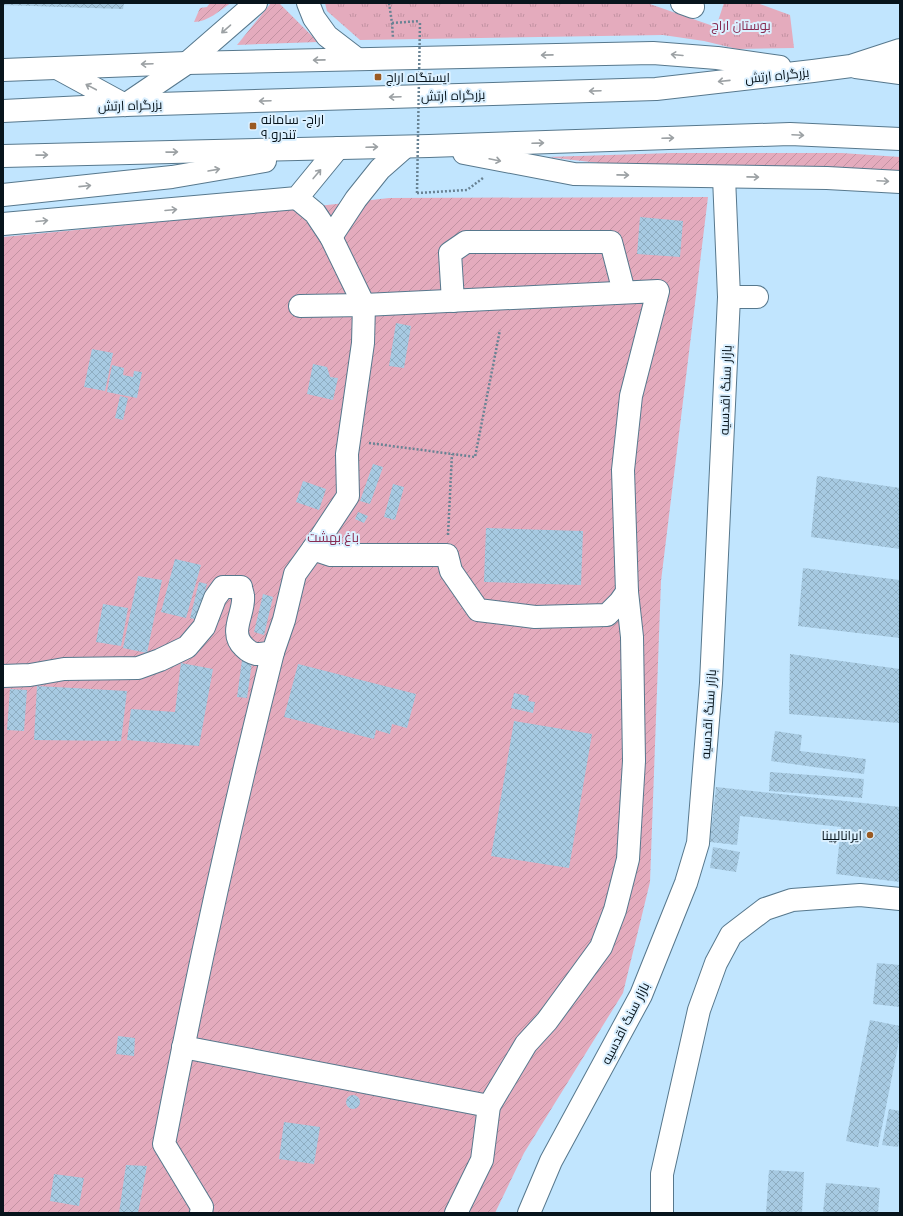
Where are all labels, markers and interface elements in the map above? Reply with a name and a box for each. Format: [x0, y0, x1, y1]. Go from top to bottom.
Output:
park label: بوستان اراج [711, 16, 771, 34]
one-way arrow [221, 24, 232, 33]
one-way arrow [541, 51, 554, 59]
one-way arrow [671, 51, 684, 58]
one-way arrow [313, 56, 326, 64]
one-way arrow [141, 60, 154, 68]
street label: بزرگراه ارتش [744, 63, 810, 87]
place label: ایستگاه اراج [386, 68, 450, 86]
marker: ایستگاه اراج [373, 72, 383, 82]
one-way arrow [718, 77, 731, 85]
one-way arrow [85, 82, 97, 90]
street label: بزرگراه ارتش [420, 85, 486, 105]
one-way arrow [589, 87, 602, 94]
one-way arrow [389, 93, 402, 100]
street label: بزرگراه ارتش [97, 95, 163, 115]
one-way arrow [259, 97, 272, 104]
place label: اراج- سامانه ۹ تندرو [261, 110, 324, 143]
marker: اراج- سامانه ۹ تندرو [248, 121, 258, 131]
one-way arrow [791, 131, 804, 138]
one-way arrow [661, 135, 674, 142]
one-way arrow [531, 139, 544, 146]
one-way arrow [365, 144, 378, 151]
one-way arrow [165, 148, 178, 156]
one-way arrow [35, 151, 48, 159]
one-way arrow [488, 156, 501, 164]
one-way arrow [207, 166, 220, 174]
one-way arrow [313, 168, 322, 179]
one-way arrow [616, 171, 629, 179]
one-way arrow [746, 173, 759, 181]
one-way arrow [876, 177, 889, 185]
one-way arrow [78, 182, 91, 190]
one-way arrow [164, 206, 177, 213]
one-way arrow [35, 217, 48, 225]
street label: بازار سنگ اقدسیه [714, 345, 736, 435]
park label: باغ بهشت [307, 528, 359, 546]
street label: بازار سنگ اقدسیه [696, 668, 720, 760]
place label: ایرانالپینا [821, 826, 862, 844]
marker: ایرانالپینا [865, 830, 875, 840]
street label: بازار سنگ اقدسیه [597, 979, 653, 1067]

